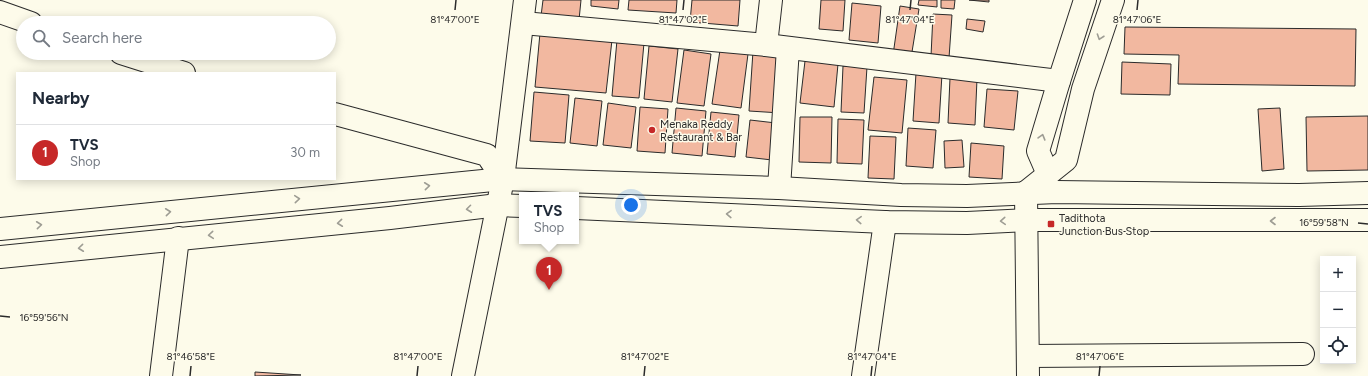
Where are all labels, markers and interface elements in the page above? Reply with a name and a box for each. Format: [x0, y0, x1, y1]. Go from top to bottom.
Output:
text: 81°47'00"E [430, 13, 480, 26]
text: 81°47'02"E [659, 13, 707, 26]
text: 81°47'04"E [885, 13, 935, 26]
text: 81°47'06"E [1113, 13, 1161, 26]
search box [16, 16, 336, 60]
icon: search [30, 27, 52, 49]
text: Search here [62, 29, 142, 47]
one-way arrow [1097, 33, 1105, 40]
text: Nearby [32, 88, 90, 108]
place label: Menaka Reddy Restaurant & Bar [660, 118, 742, 144]
marker: Menaka Reddy Restaurant & Bar [647, 125, 657, 135]
one-way arrow [1037, 134, 1046, 141]
text: TVS [70, 136, 99, 154]
text: 1 [42, 145, 48, 160]
text: 30 m [290, 145, 320, 160]
text: Shop [70, 154, 100, 169]
one-way arrow [424, 182, 430, 191]
popup [519, 192, 579, 244]
one-way arrow [294, 195, 301, 204]
your location [621, 195, 641, 215]
text: TVS [534, 202, 562, 220]
one-way arrow [466, 204, 472, 213]
one-way arrow [165, 207, 171, 216]
one-way arrow [726, 210, 732, 219]
place label: Tadithota Junction Bus Stop [1059, 212, 1150, 238]
one-way arrow [856, 216, 862, 225]
text: 16°59'58"N [1299, 216, 1349, 229]
one-way arrow [1000, 217, 1006, 226]
one-way arrow [1270, 217, 1276, 225]
one-way arrow [337, 218, 343, 227]
marker: Tadithota Junction Bus Stop [1046, 219, 1056, 229]
one-way arrow [36, 220, 42, 229]
text: Shop [534, 220, 564, 235]
one-way arrow [208, 231, 214, 240]
one-way arrow [78, 244, 84, 253]
map controls [1320, 256, 1356, 364]
button: + [1320, 256, 1356, 292]
pin: 1 [536, 257, 562, 290]
button: − [1320, 292, 1356, 328]
text: 16°59'56"N [19, 311, 69, 324]
button: locate [1320, 328, 1356, 364]
text: 81°46'58"E [167, 350, 215, 363]
text: 81°47'00"E [393, 350, 443, 363]
text: 81°47'02"E [621, 350, 669, 363]
text: 81°47'04"E [847, 350, 897, 363]
text: 81°47'06"E [1076, 350, 1124, 363]

